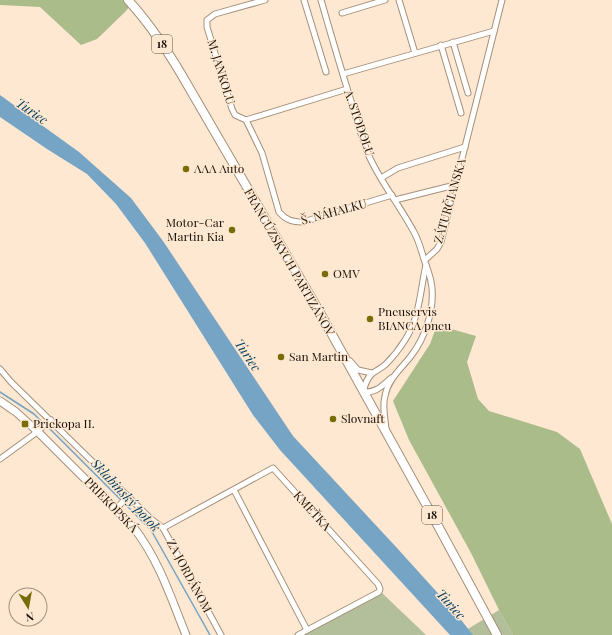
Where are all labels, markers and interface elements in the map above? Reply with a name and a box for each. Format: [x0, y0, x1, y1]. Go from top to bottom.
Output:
road number: 18 [152, 35, 172, 53]
street label: M. JANKOLU [204, 37, 239, 106]
street label: A. STODOLU [341, 86, 379, 158]
water label: Turiec [13, 93, 52, 128]
street label: ZÁTURČIANSKA [429, 156, 469, 245]
place label: AAA Auto [193, 160, 245, 176]
marker: AAA Auto [181, 164, 191, 174]
street label: FRANCÚZSKYCH PARTIZÁNOV [241, 185, 339, 338]
street label: Š. NÁHALKU [299, 195, 369, 228]
place label: Motor-Car Martin Kia [166, 214, 225, 244]
marker: Motor-Car Martin Kia [227, 225, 237, 235]
place label: OMV [333, 265, 360, 281]
marker: OMV [320, 269, 330, 279]
place label: Pneuservis BIANCA pneu [378, 303, 451, 333]
marker: Pneuservis BIANCA pneu [365, 314, 375, 324]
water label: Turiec [231, 335, 266, 375]
place label: San Martin [289, 348, 348, 364]
marker: San Martin [276, 352, 286, 362]
place label: Slovnaft [341, 410, 385, 426]
marker: Slovnaft [328, 414, 338, 424]
place label: Priekopa II. [33, 415, 95, 431]
marker: Priekopa II. [20, 419, 30, 429]
water label: Sklabinský potok [87, 454, 165, 535]
street label: PRIEKOPSKÁ [81, 473, 142, 536]
street label: KMEŤKA [291, 487, 335, 534]
road number: 18 [422, 506, 442, 524]
street label: ZA JORDÁNOM [164, 536, 216, 615]
water label: Turiec [433, 585, 470, 623]
north arrow [8, 587, 48, 627]
text: N [25, 609, 35, 625]

